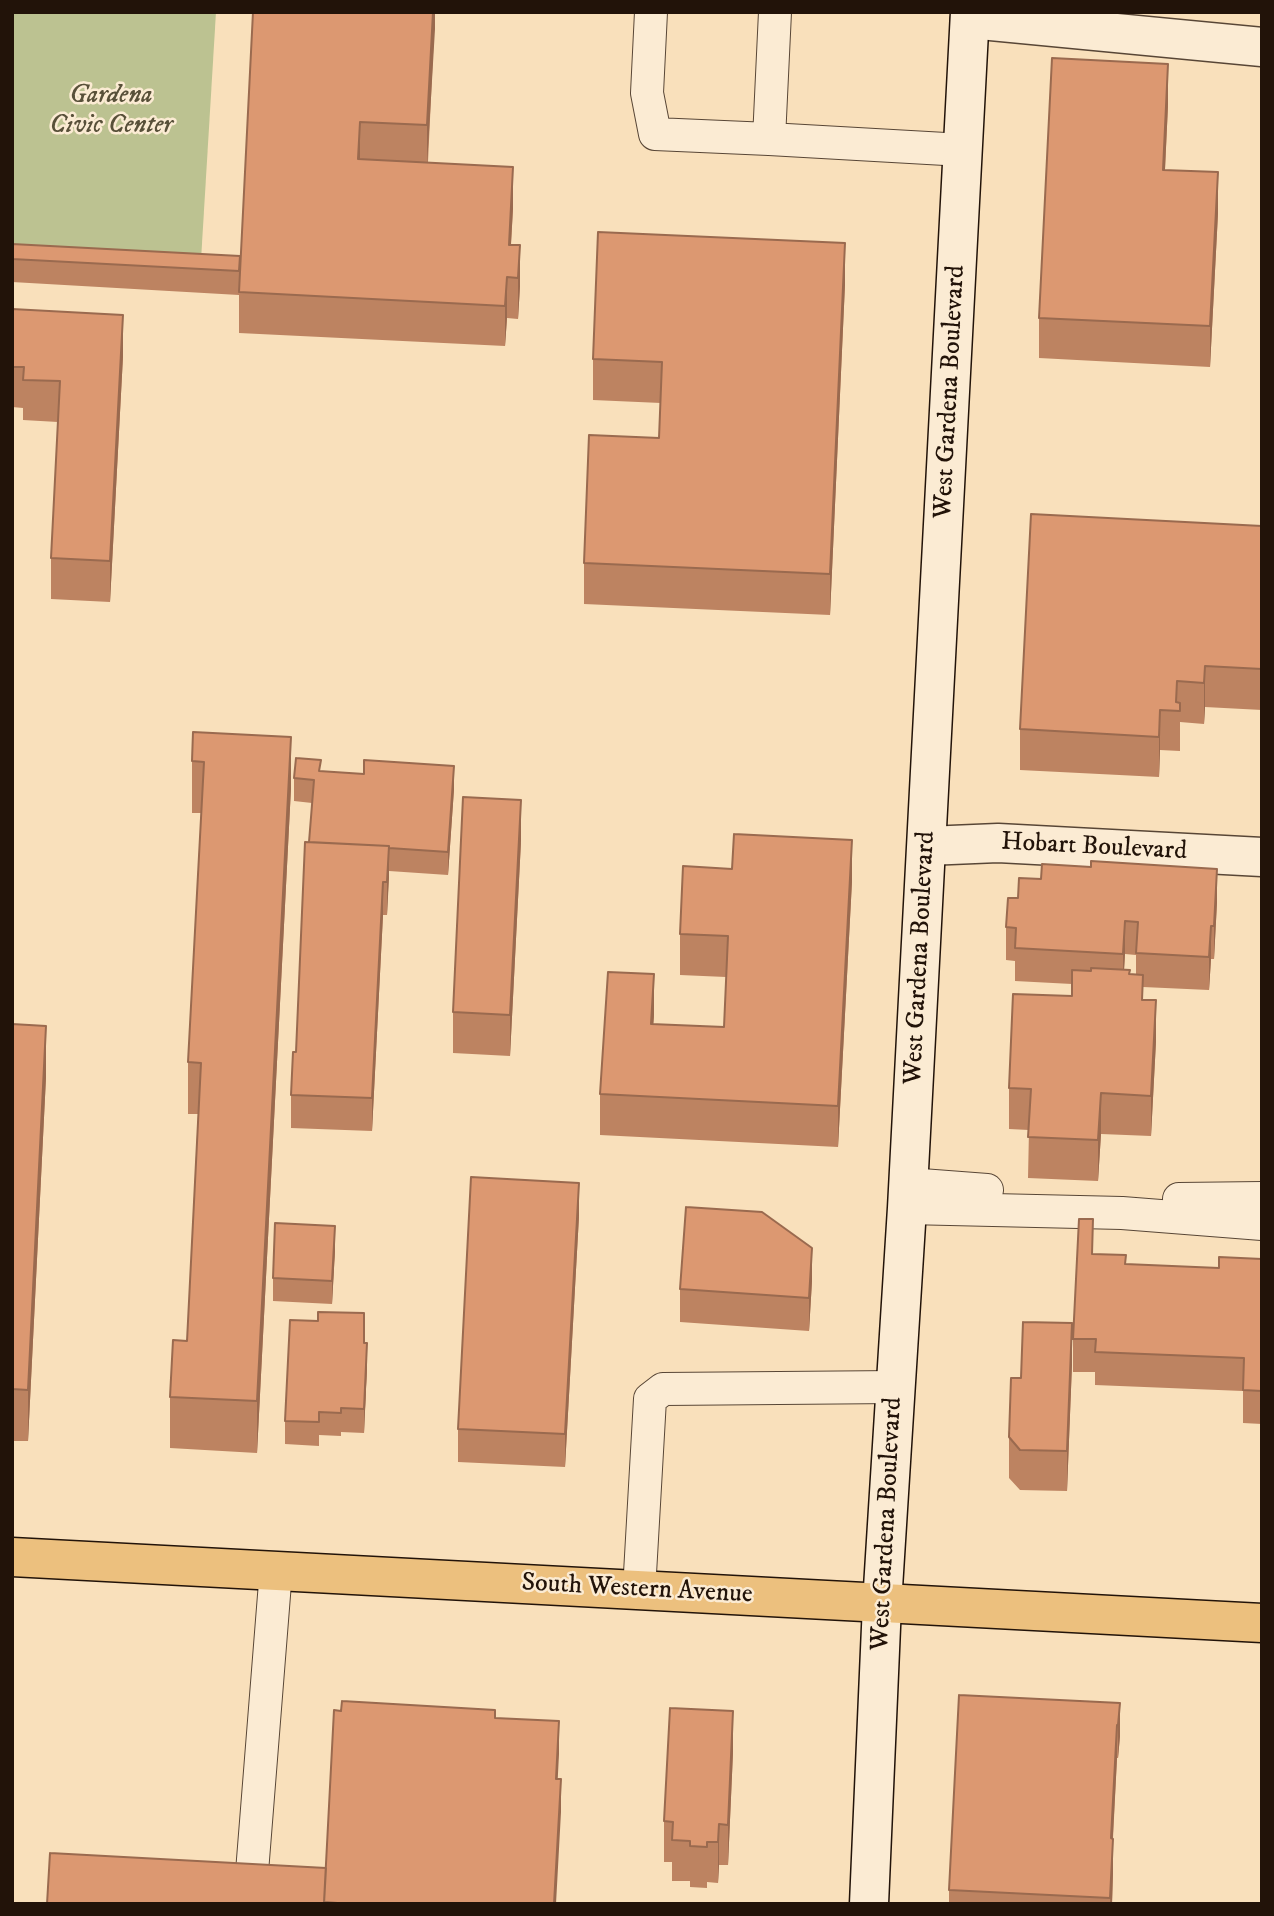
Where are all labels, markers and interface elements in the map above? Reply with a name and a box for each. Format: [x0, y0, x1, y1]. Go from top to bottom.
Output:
park label: Gardena Civic Center [50, 81, 172, 142]
street label: West Gardena Boulevard [929, 264, 973, 520]
street label: Hobart Boulevard [1000, 828, 1188, 868]
street label: West Gardena Boulevard [899, 830, 943, 1086]
street label: West Gardena Boulevard [866, 1396, 910, 1652]
street label: South Western Avenue [521, 1568, 753, 1612]

